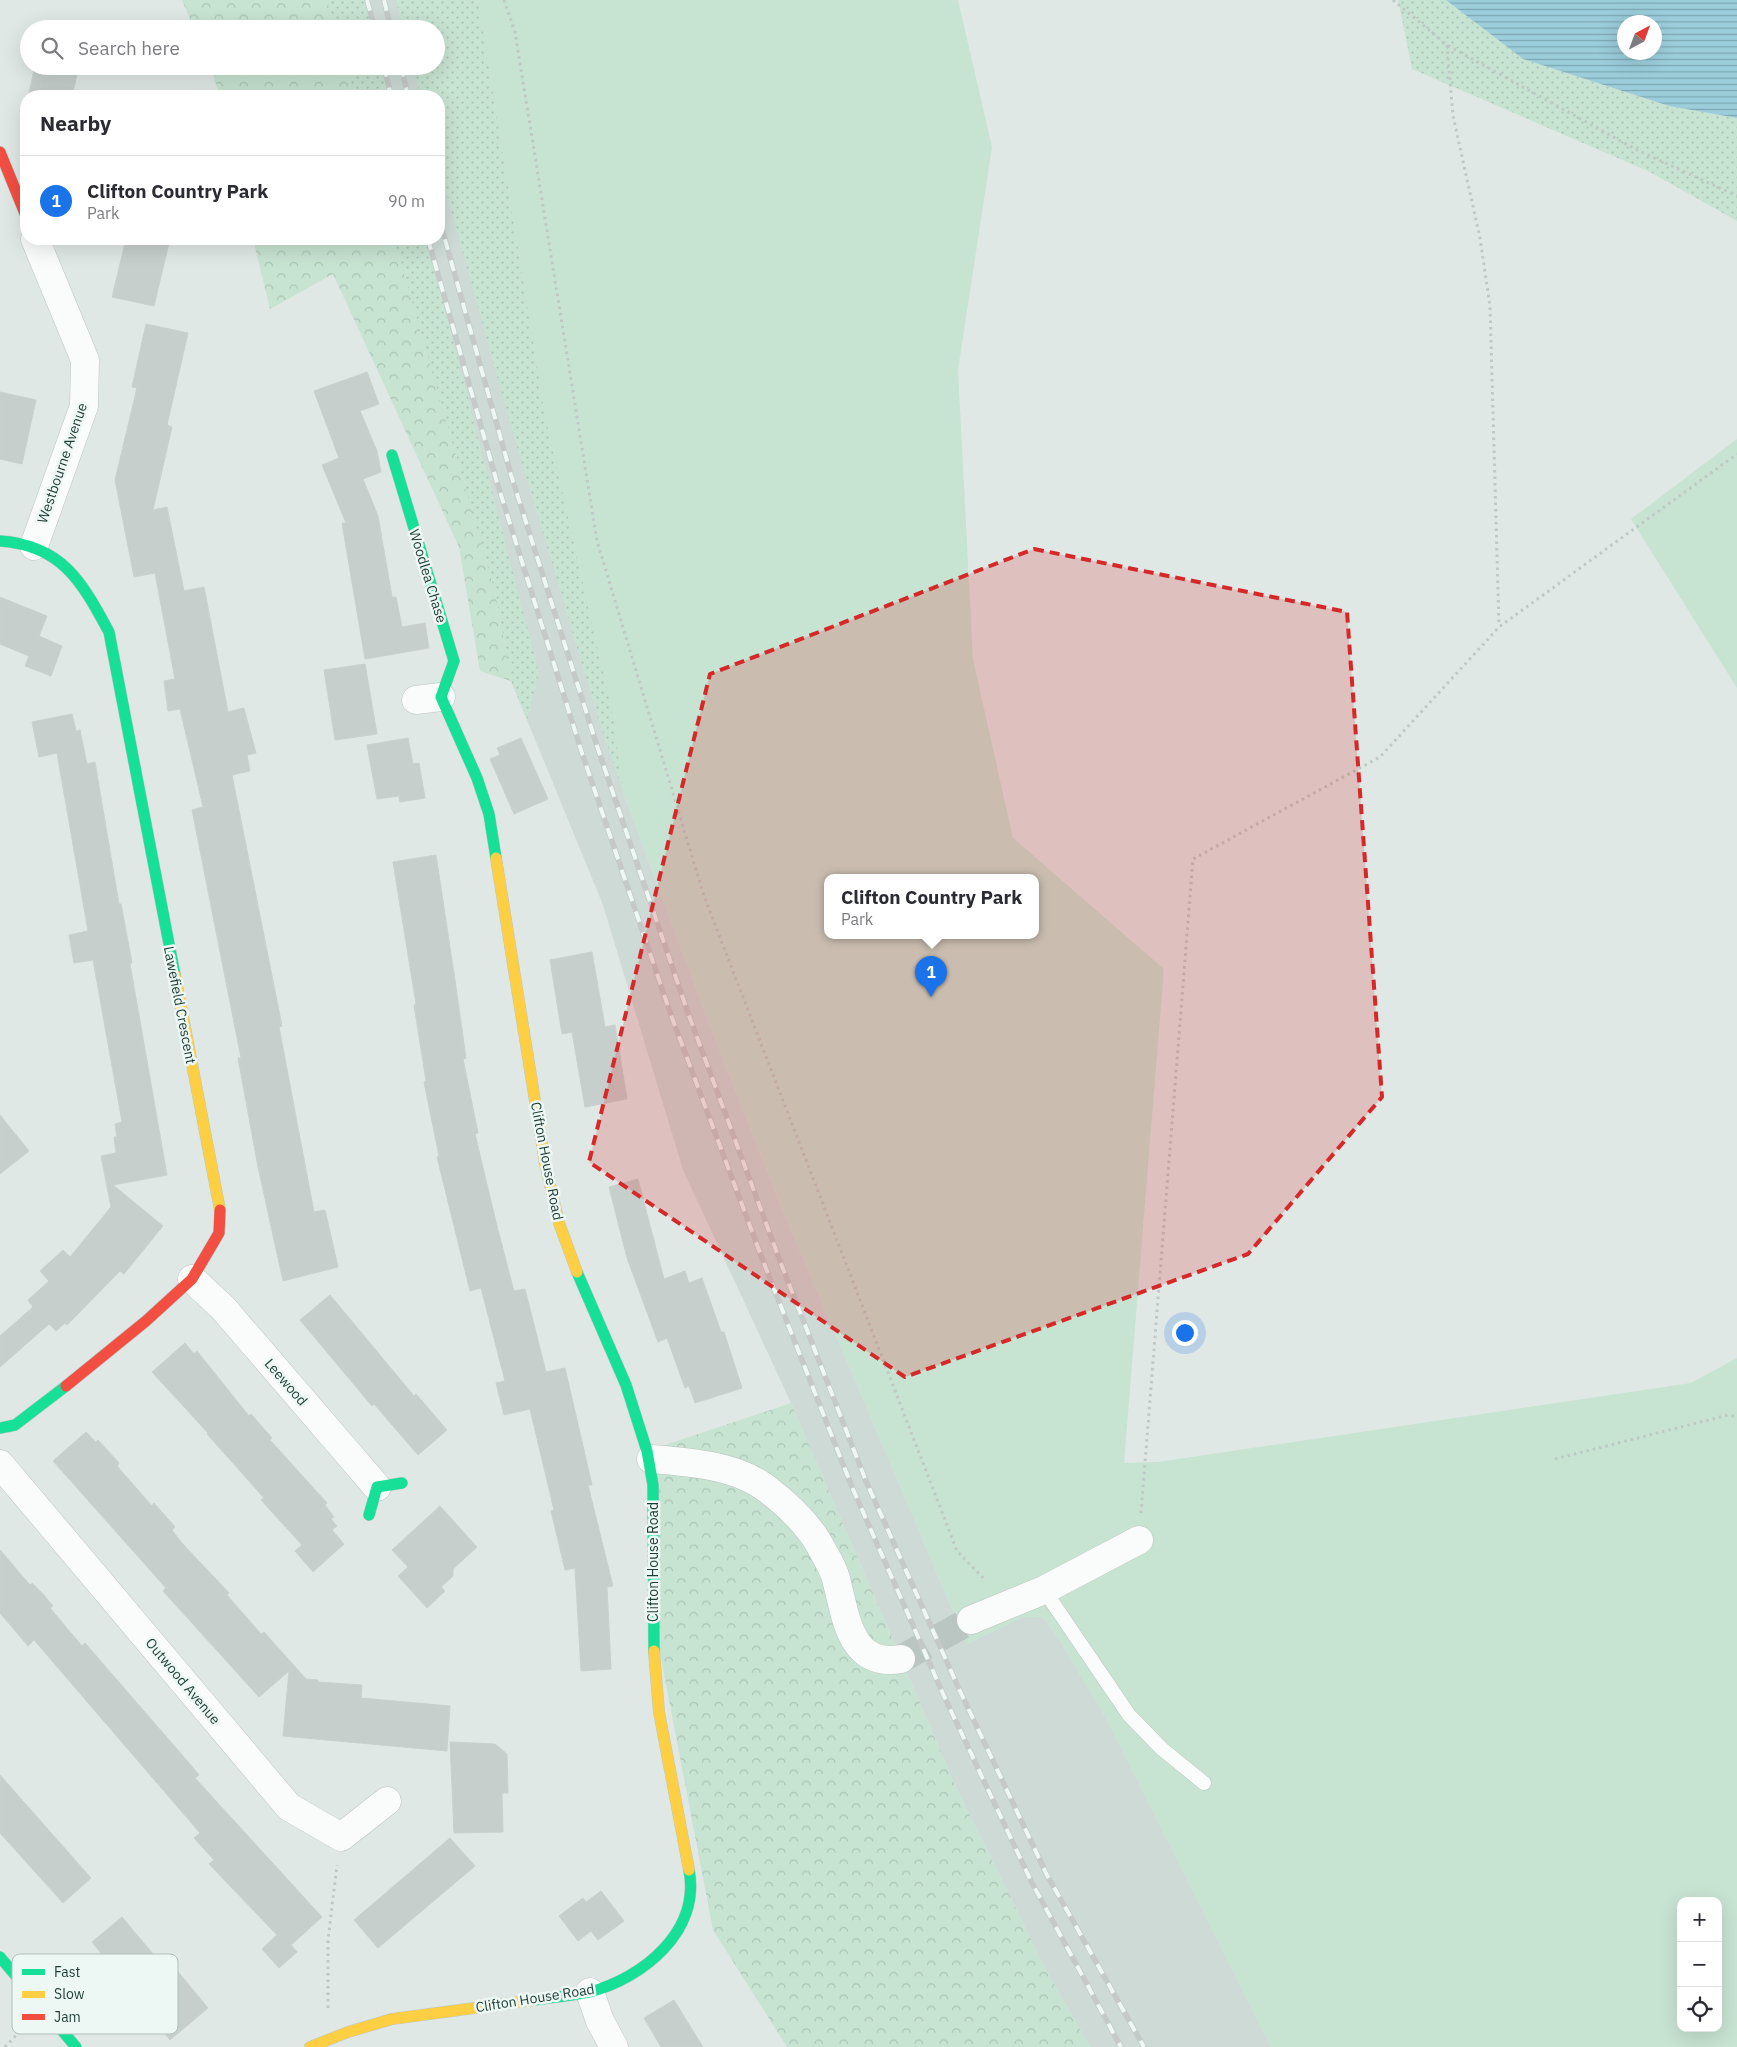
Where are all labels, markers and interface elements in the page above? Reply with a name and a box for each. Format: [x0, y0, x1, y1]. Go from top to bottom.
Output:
north arrow [1617, 15, 1662, 60]
search box [20, 20, 445, 75]
icon: search [38, 34, 66, 62]
text: Search here [78, 36, 180, 60]
text: Nearby [40, 109, 111, 137]
text: Clifton Country Park [87, 179, 268, 203]
text: 1 [51, 191, 61, 211]
text: 90 m [388, 191, 425, 211]
text: Park [87, 203, 119, 223]
street label: Westbourne Avenue [33, 400, 91, 526]
street label: Woodlea Chase [405, 527, 451, 625]
popup [824, 874, 1039, 939]
text: Clifton Country Park [841, 885, 1022, 909]
text: Park [841, 909, 873, 929]
street label: Lawefield Crescent [160, 945, 200, 1065]
pin: 1 [915, 956, 947, 997]
street label: Clifton House Road [527, 1100, 567, 1222]
your location [1172, 1320, 1198, 1346]
street label: Leewood [261, 1355, 311, 1409]
street label: Clifton House Road [644, 1502, 662, 1622]
street label: Outwood Avenue [142, 1634, 225, 1728]
map controls [1677, 1897, 1722, 2032]
button: + [1677, 1897, 1722, 1942]
button: − [1677, 1942, 1722, 1987]
legend [12, 1954, 178, 2034]
text: Fast [54, 1963, 80, 1981]
street label: Clifton House Road [474, 1980, 596, 2016]
text: Slow [54, 1985, 85, 2003]
button: locate [1677, 1987, 1722, 2032]
text: Jam [54, 2008, 81, 2026]

